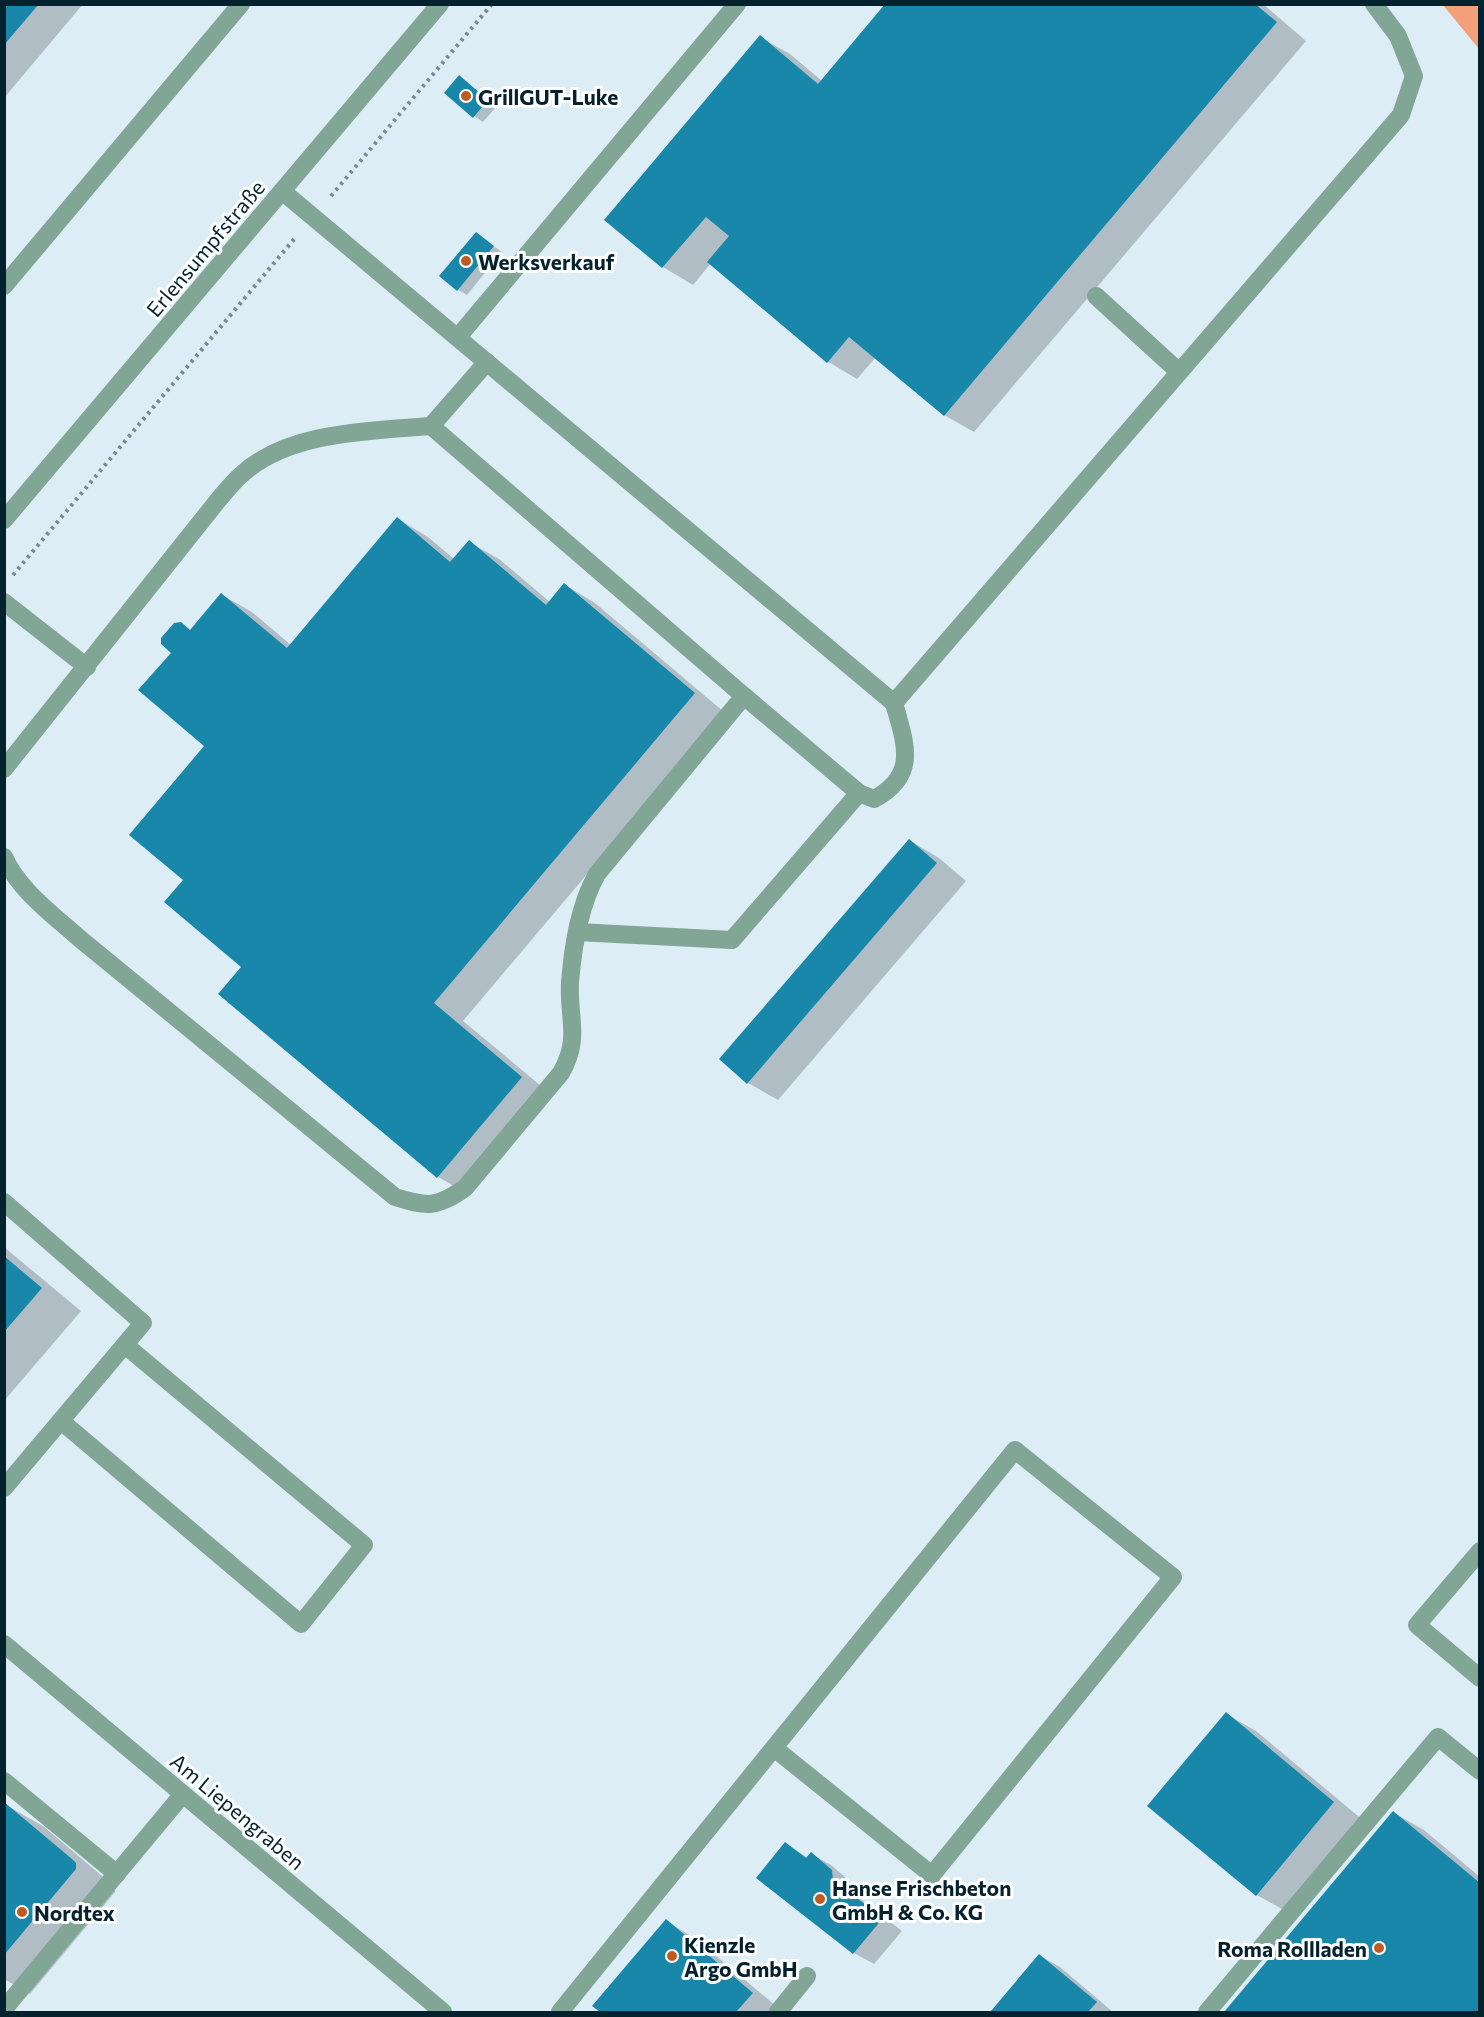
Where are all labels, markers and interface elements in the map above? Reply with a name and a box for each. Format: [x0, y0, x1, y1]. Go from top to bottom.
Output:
place label: GrillGUT-Luke [478, 84, 618, 109]
marker: GrillGUT-Luke [459, 89, 473, 103]
street label: Erlensumpfstraße [141, 175, 269, 321]
place label: Werksverkauf [478, 249, 615, 274]
marker: Werksverkauf [459, 254, 473, 268]
street label: Am Liepengraben [166, 1748, 310, 1874]
place label: Hanse Frischbeton GmbH & Co. KG [832, 1875, 1011, 1924]
marker: Hanse Frischbeton GmbH & Co. KG [813, 1892, 827, 1906]
place label: Nordtex [34, 1900, 115, 1925]
marker: Nordtex [15, 1905, 29, 1919]
place label: Kienzle Argo GmbH [684, 1932, 797, 1981]
place label: Roma Rollladen [1217, 1936, 1367, 1961]
marker: Roma Rollladen [1372, 1941, 1386, 1955]
marker: Kienzle Argo GmbH [665, 1949, 679, 1963]

